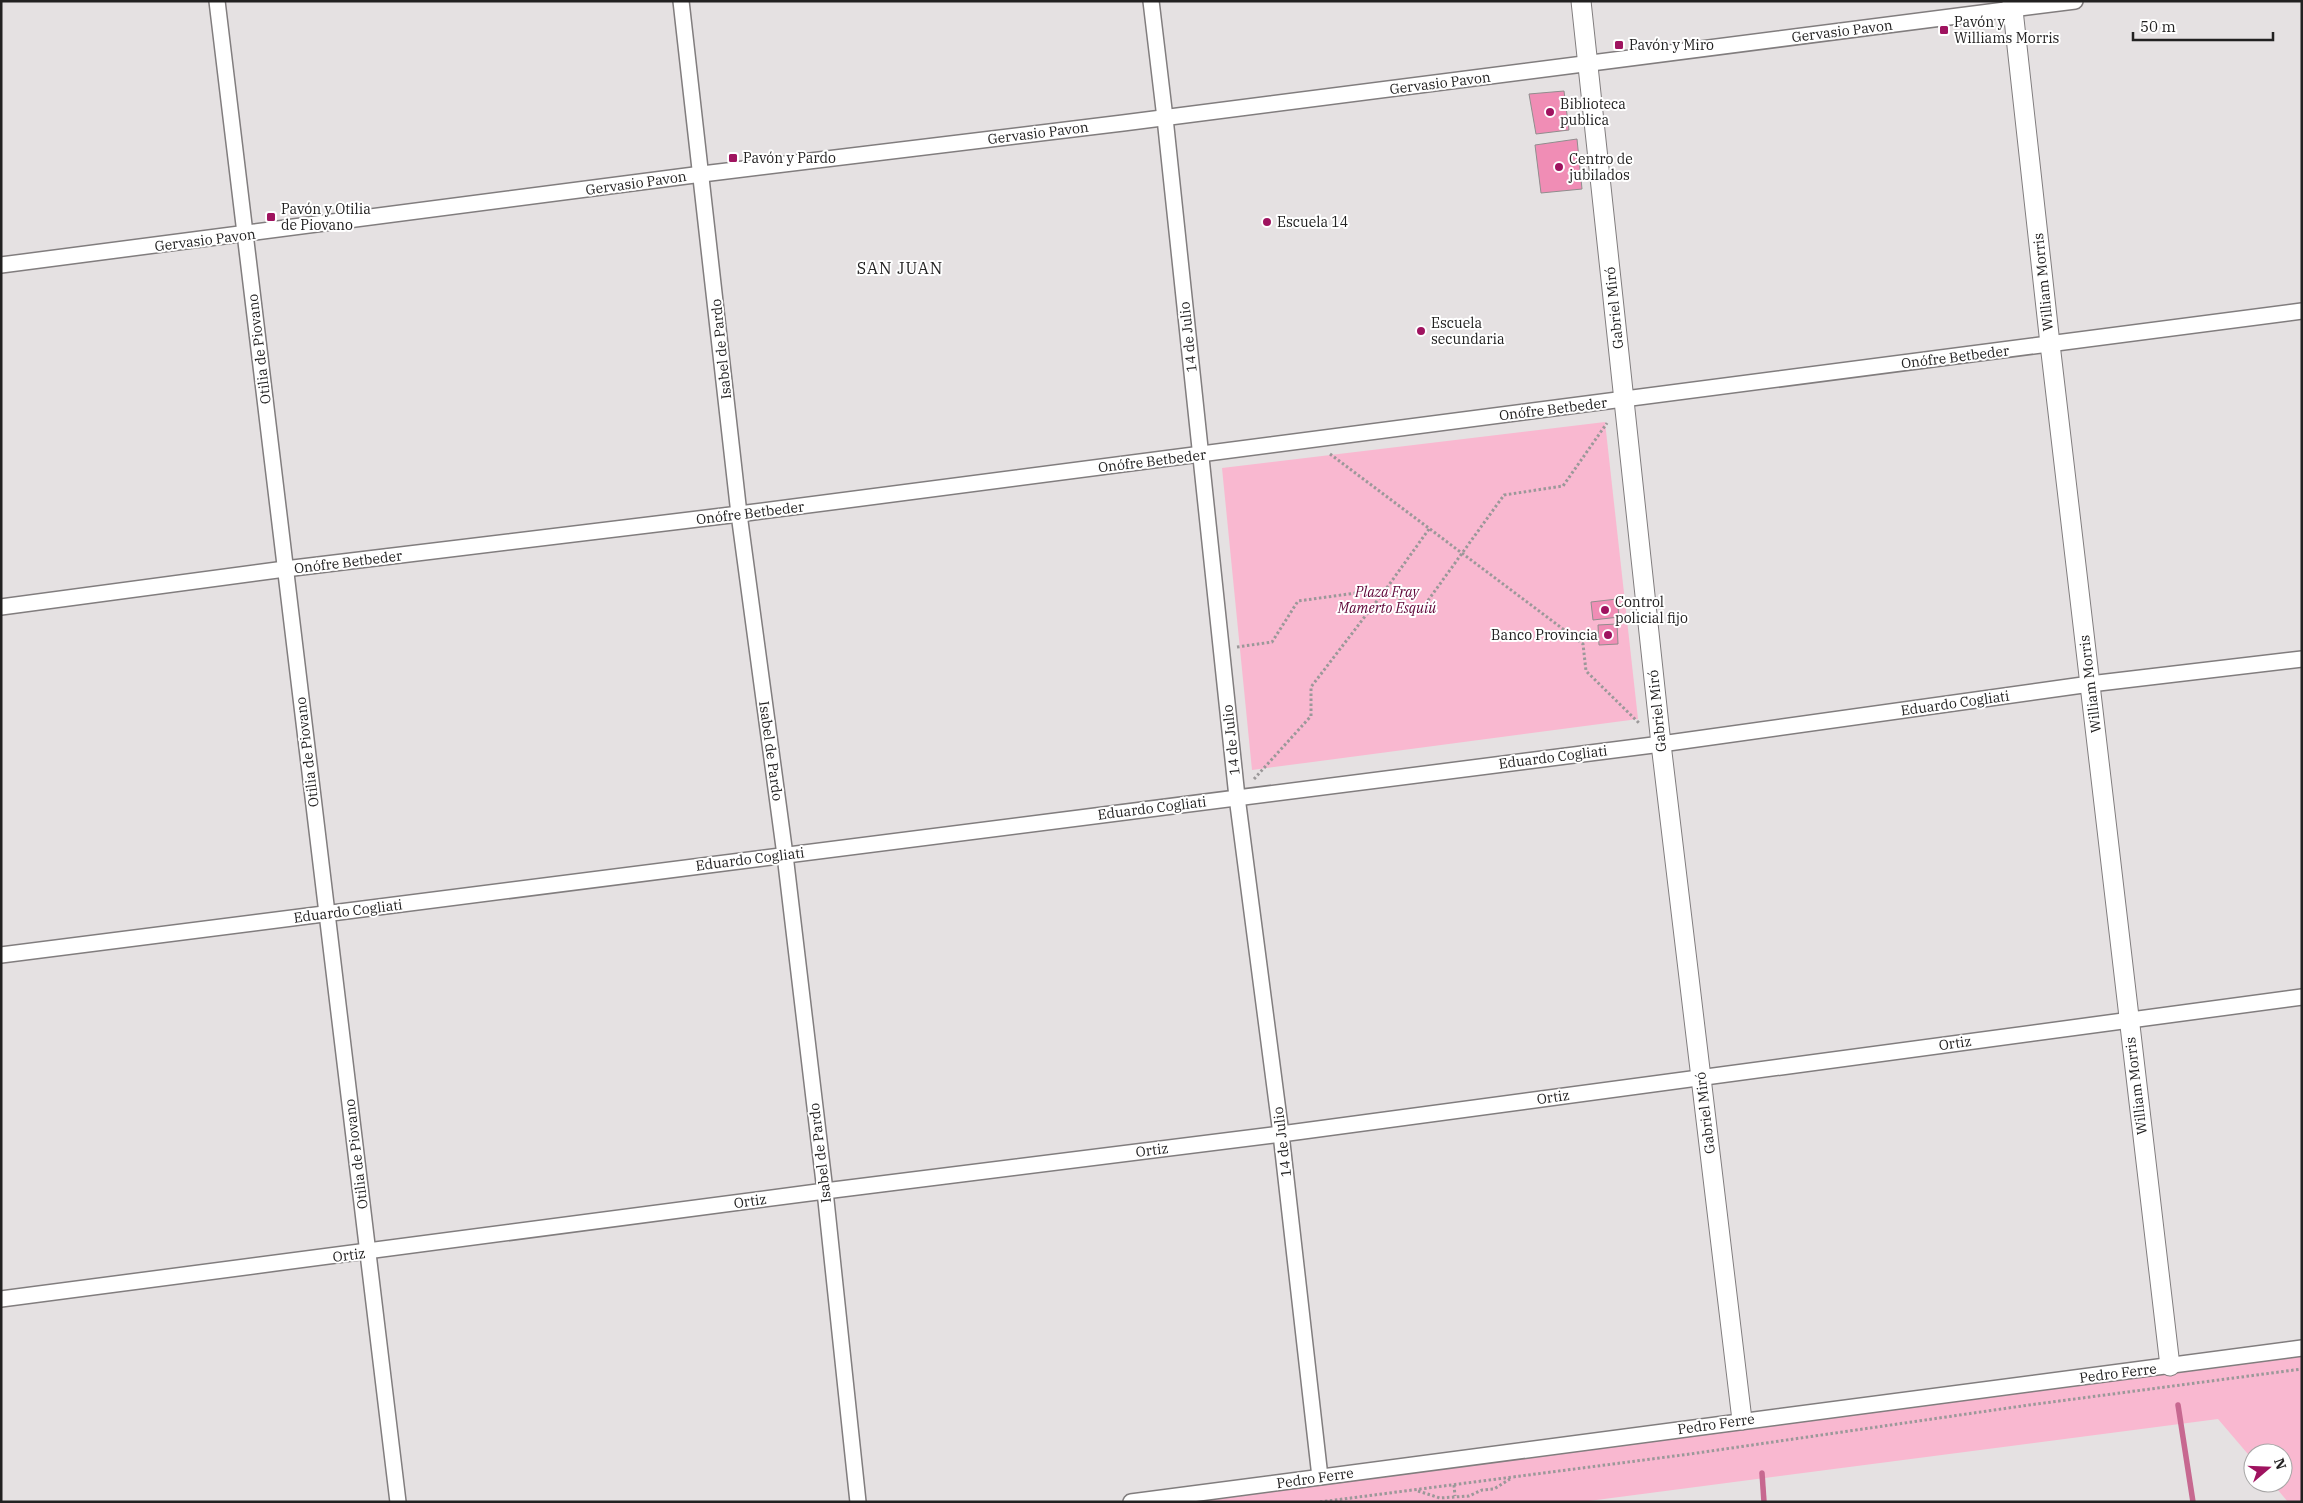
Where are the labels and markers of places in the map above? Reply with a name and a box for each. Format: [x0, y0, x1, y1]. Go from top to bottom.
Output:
place label: Pavón y Williams Morris [1954, 13, 2060, 47]
marker: Pavón y Williams Morris [1938, 24, 1950, 36]
place label: Pavón y Miro [1629, 36, 1714, 54]
marker: Pavón y Miro [1613, 39, 1625, 51]
place label: Biblioteca publica [1560, 95, 1626, 129]
marker: Biblioteca publica [1544, 106, 1556, 118]
place label: Pavón y Pardo [743, 149, 836, 167]
place label: Centro de jubilados [1568, 150, 1633, 184]
marker: Pavón y Pardo [727, 152, 739, 164]
marker: Centro de jubilados [1553, 161, 1565, 173]
place label: Pavón y Otilia de Piovano [281, 200, 371, 234]
marker: Pavón y Otilia de Piovano [265, 211, 277, 223]
place label: Escuela 14 [1277, 213, 1348, 231]
marker: Escuela 14 [1261, 216, 1273, 228]
place label: Escuela secundaria [1431, 314, 1505, 348]
marker: Escuela secundaria [1415, 325, 1427, 337]
place label: Control policial fijo [1615, 593, 1688, 627]
marker: Control policial fijo [1599, 604, 1611, 616]
place label: Banco Provincia [1491, 626, 1598, 644]
marker: Banco Provincia [1602, 629, 1614, 641]

